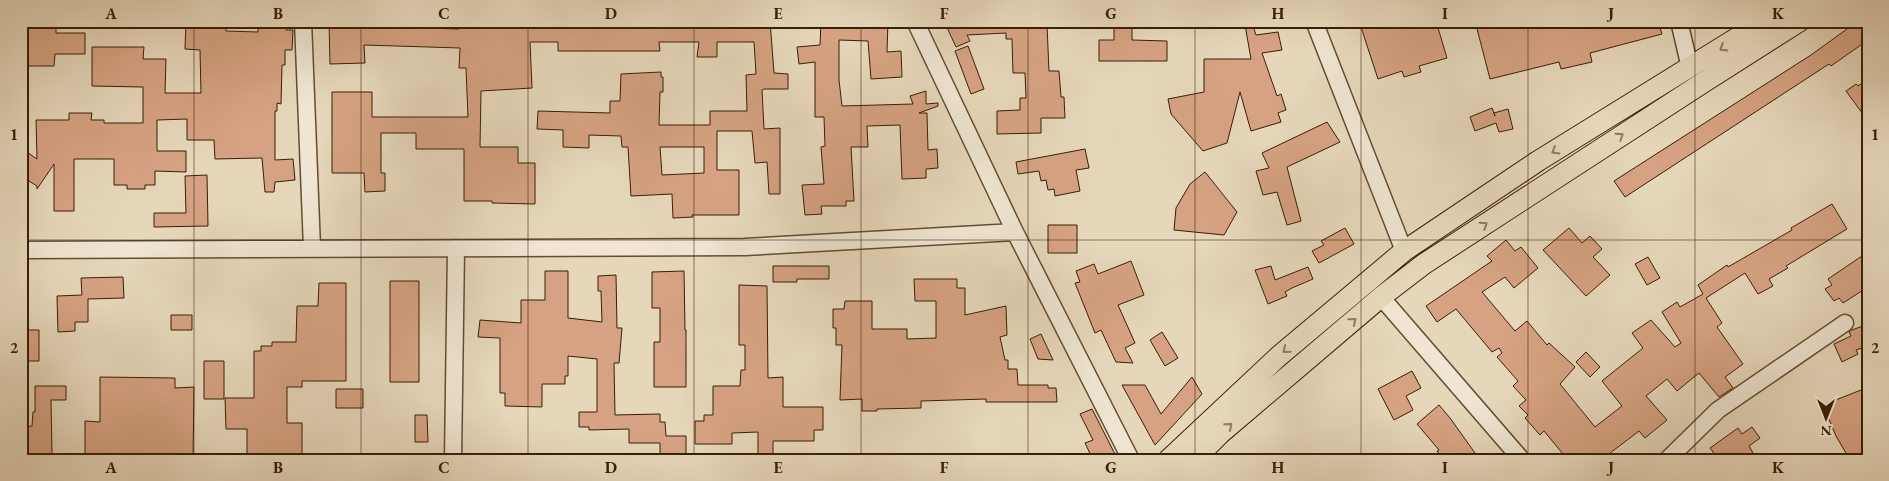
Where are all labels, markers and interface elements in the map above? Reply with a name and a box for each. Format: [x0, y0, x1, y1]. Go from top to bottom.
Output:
text: A [104, 3, 117, 24]
text: B [273, 3, 283, 24]
text: C [438, 3, 450, 24]
text: D [605, 3, 617, 24]
text: E [773, 3, 783, 24]
text: F [940, 3, 949, 24]
text: G [1105, 3, 1117, 24]
text: H [1272, 3, 1285, 24]
text: I [1442, 3, 1448, 24]
text: J [1606, 3, 1614, 24]
text: K [1772, 3, 1785, 24]
one-way arrow [1720, 41, 1729, 51]
text: 1 [10, 124, 18, 145]
text: 1 [1871, 124, 1879, 145]
one-way arrow [1614, 133, 1624, 142]
one-way arrow [1551, 144, 1560, 154]
one-way arrow [1478, 222, 1488, 231]
one-way arrow [1347, 318, 1356, 326]
text: 2 [10, 337, 19, 358]
text: 2 [1871, 337, 1880, 358]
one-way arrow [1283, 344, 1292, 353]
north arrow [1802, 394, 1852, 444]
text: N [1820, 422, 1832, 440]
one-way arrow [1223, 423, 1232, 432]
text: A [104, 457, 117, 478]
text: B [273, 457, 283, 478]
text: C [438, 457, 450, 478]
text: D [605, 457, 617, 478]
text: E [773, 457, 783, 478]
text: F [940, 457, 949, 478]
text: G [1105, 457, 1117, 478]
text: H [1272, 457, 1285, 478]
text: I [1442, 457, 1448, 478]
text: J [1606, 457, 1614, 478]
text: K [1772, 457, 1785, 478]

